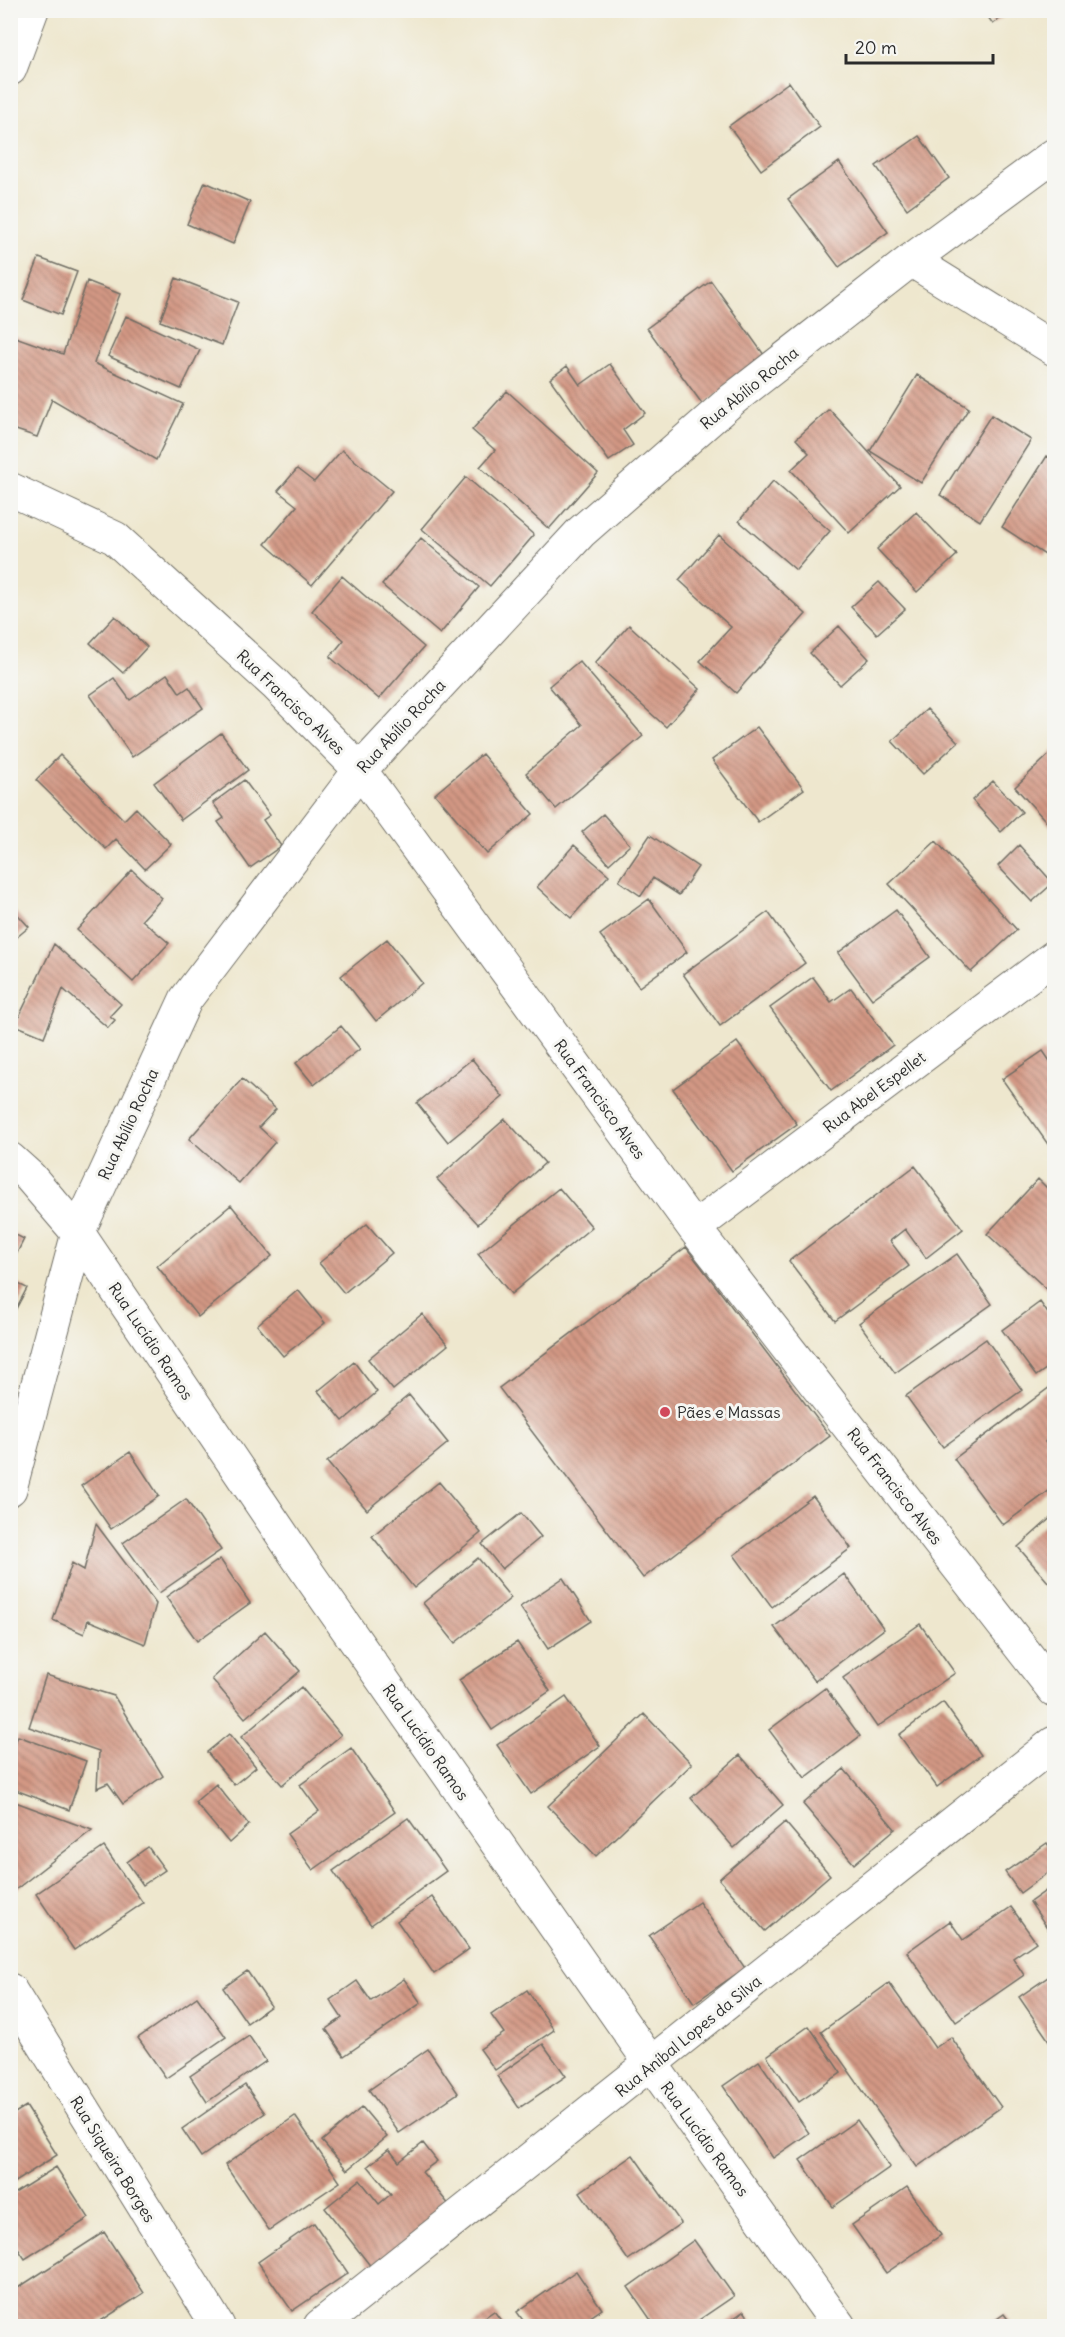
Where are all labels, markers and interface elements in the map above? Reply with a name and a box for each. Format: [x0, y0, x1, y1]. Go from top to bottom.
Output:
scale bar [846, 27, 993, 65]
text: 20 m [855, 36, 897, 59]
street label: Rua Abílio Rocha [696, 342, 802, 434]
street label: Rua Francisco Alves [233, 645, 349, 759]
street label: Rua Abílio Rocha [353, 675, 449, 777]
street label: Rua Francisco Alves [550, 1035, 650, 1163]
street label: Rua Abel Espellet [819, 1047, 930, 1137]
street label: Rua Abílio Rocha [93, 1065, 163, 1183]
street label: Rua Lucídio Ramos [104, 1279, 198, 1403]
place label: Pães e Massas [677, 1402, 780, 1422]
marker: Pães e Massas [658, 1405, 672, 1419]
street label: Rua Francisco Alves [843, 1424, 947, 1548]
street label: Rua Lucídio Ramos [378, 1680, 474, 1804]
street label: Rua Aníbal Lopes da Silva [611, 1971, 765, 2101]
street label: Rua Lucídio Ramos [657, 2078, 753, 2200]
street label: Rua Siqueira Borges [66, 2092, 160, 2226]

